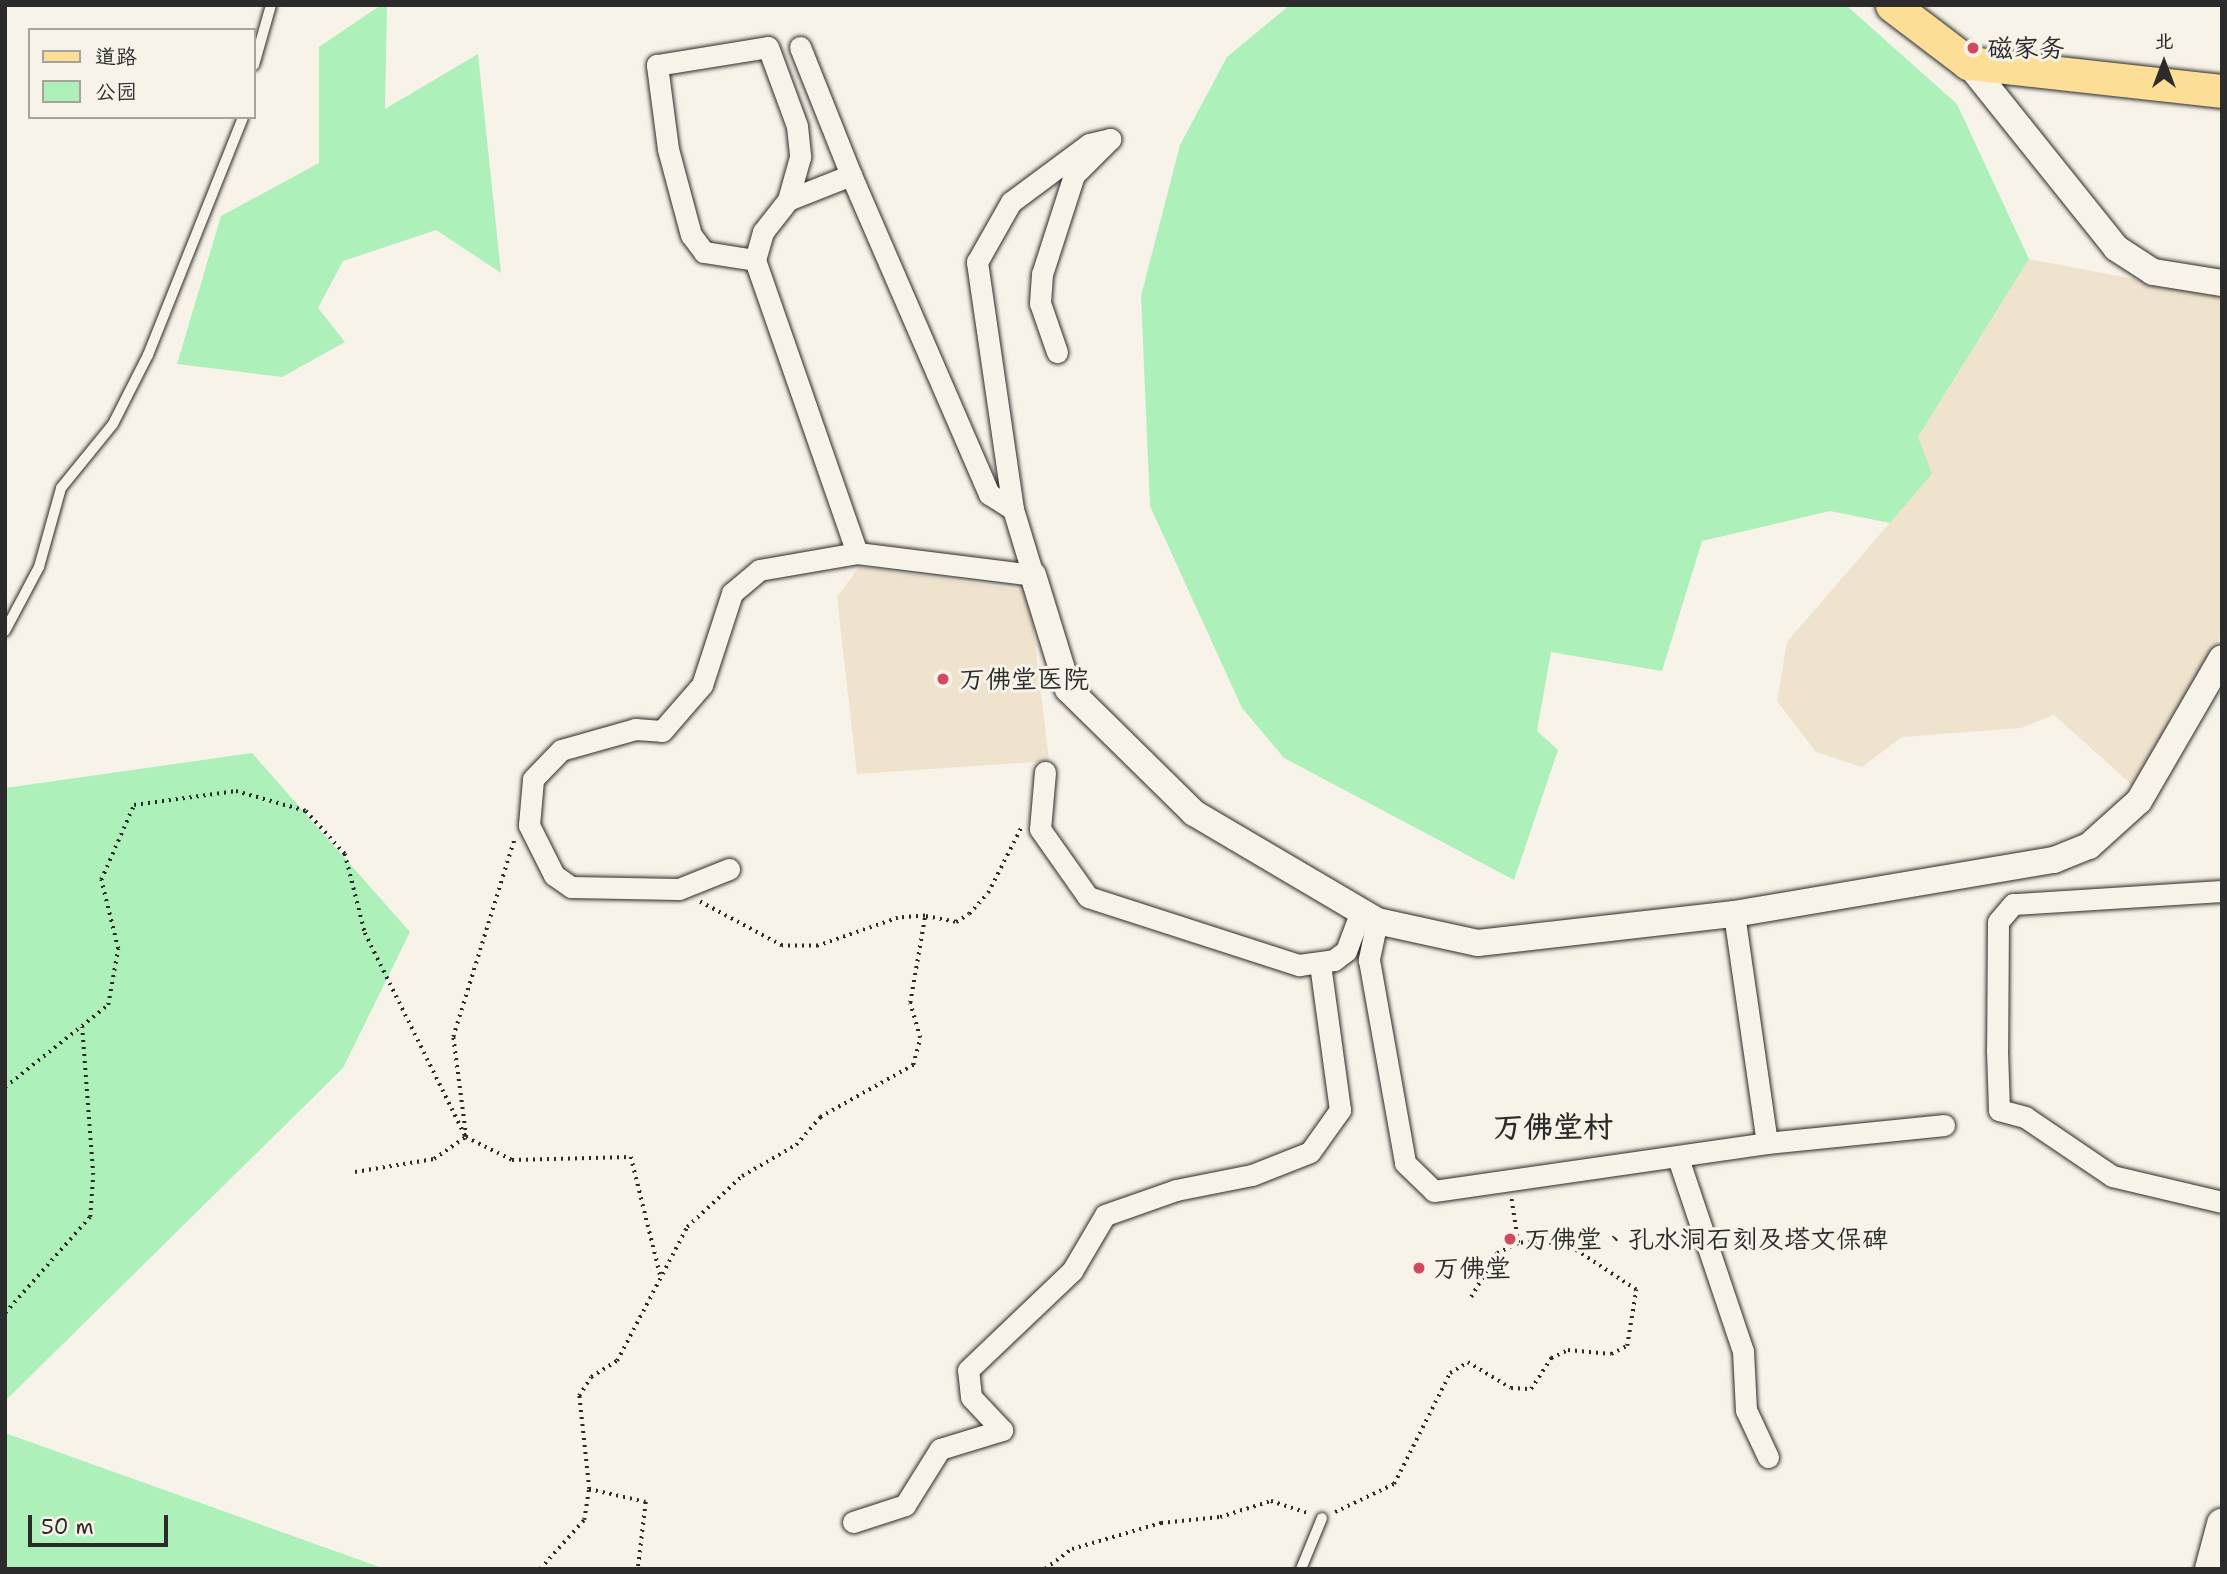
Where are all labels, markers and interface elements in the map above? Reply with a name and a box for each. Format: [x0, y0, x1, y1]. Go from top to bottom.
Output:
legend [28, 28, 256, 119]
north arrow [2129, 28, 2199, 98]
text: 北 [2154, 29, 2174, 54]
place label: 磁家务 [1987, 32, 2065, 64]
marker: 磁家务 [1965, 40, 1981, 56]
text: 道路 [95, 43, 137, 71]
text: 公园 [95, 78, 137, 106]
place label: 万佛堂医院 [959, 663, 1089, 695]
marker: 万佛堂医院 [933, 669, 953, 689]
district label: 万佛堂村 [1493, 1109, 1613, 1145]
place label: 万佛堂、孔水洞石刻及塔文保碑 [1524, 1223, 1888, 1255]
marker: 万佛堂、孔水洞石刻及塔文保碑 [1502, 1231, 1518, 1247]
place label: 万佛堂 [1433, 1252, 1511, 1284]
marker: 万佛堂 [1411, 1260, 1427, 1276]
scale bar [32, 1500, 172, 1544]
text: 50 m [41, 1513, 94, 1541]

